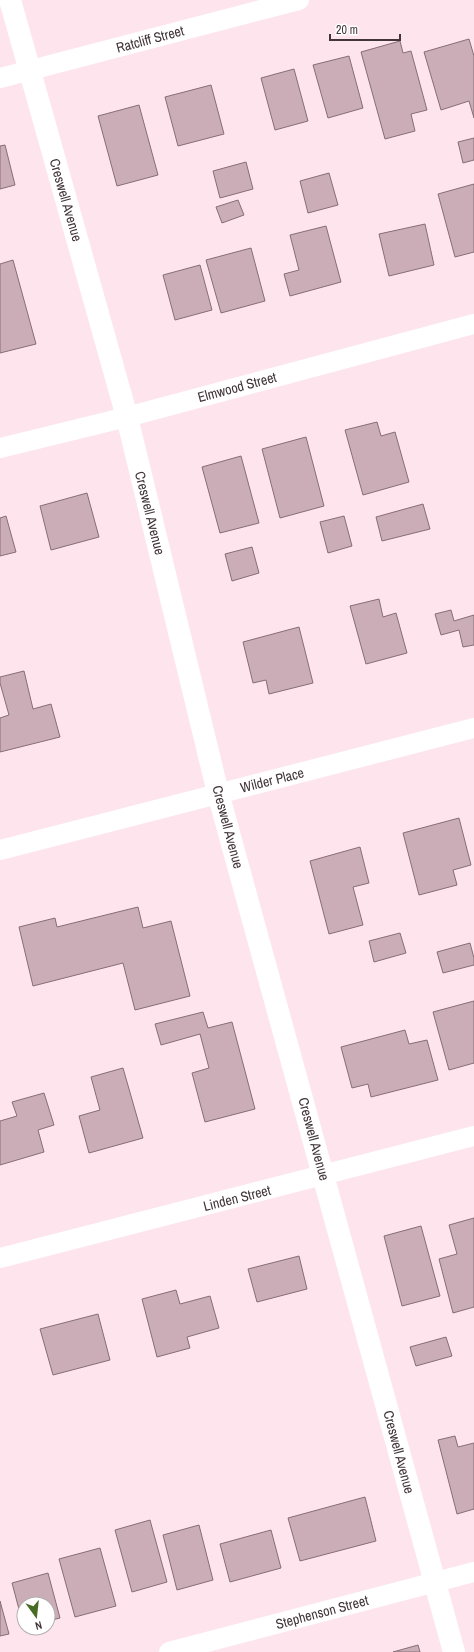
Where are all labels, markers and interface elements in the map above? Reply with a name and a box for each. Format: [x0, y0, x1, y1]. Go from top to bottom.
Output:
scale bar [330, 16, 400, 42]
street label: Ratcliff Street [114, 21, 186, 57]
text: 20 m [336, 22, 358, 38]
street label: Creswell Avenue [46, 157, 86, 243]
street label: Elmwood Street [196, 368, 278, 406]
street label: Creswell Avenue [131, 469, 169, 557]
street label: Wilder Place [238, 763, 306, 797]
street label: Creswell Avenue [208, 783, 248, 871]
street label: Creswell Avenue [294, 1095, 334, 1183]
street label: Linden Street [201, 1181, 273, 1215]
street label: Creswell Avenue [379, 1408, 419, 1496]
street label: Stephenson Street [274, 1591, 370, 1633]
north arrow [16, 1596, 56, 1636]
text: N [34, 1618, 44, 1633]

